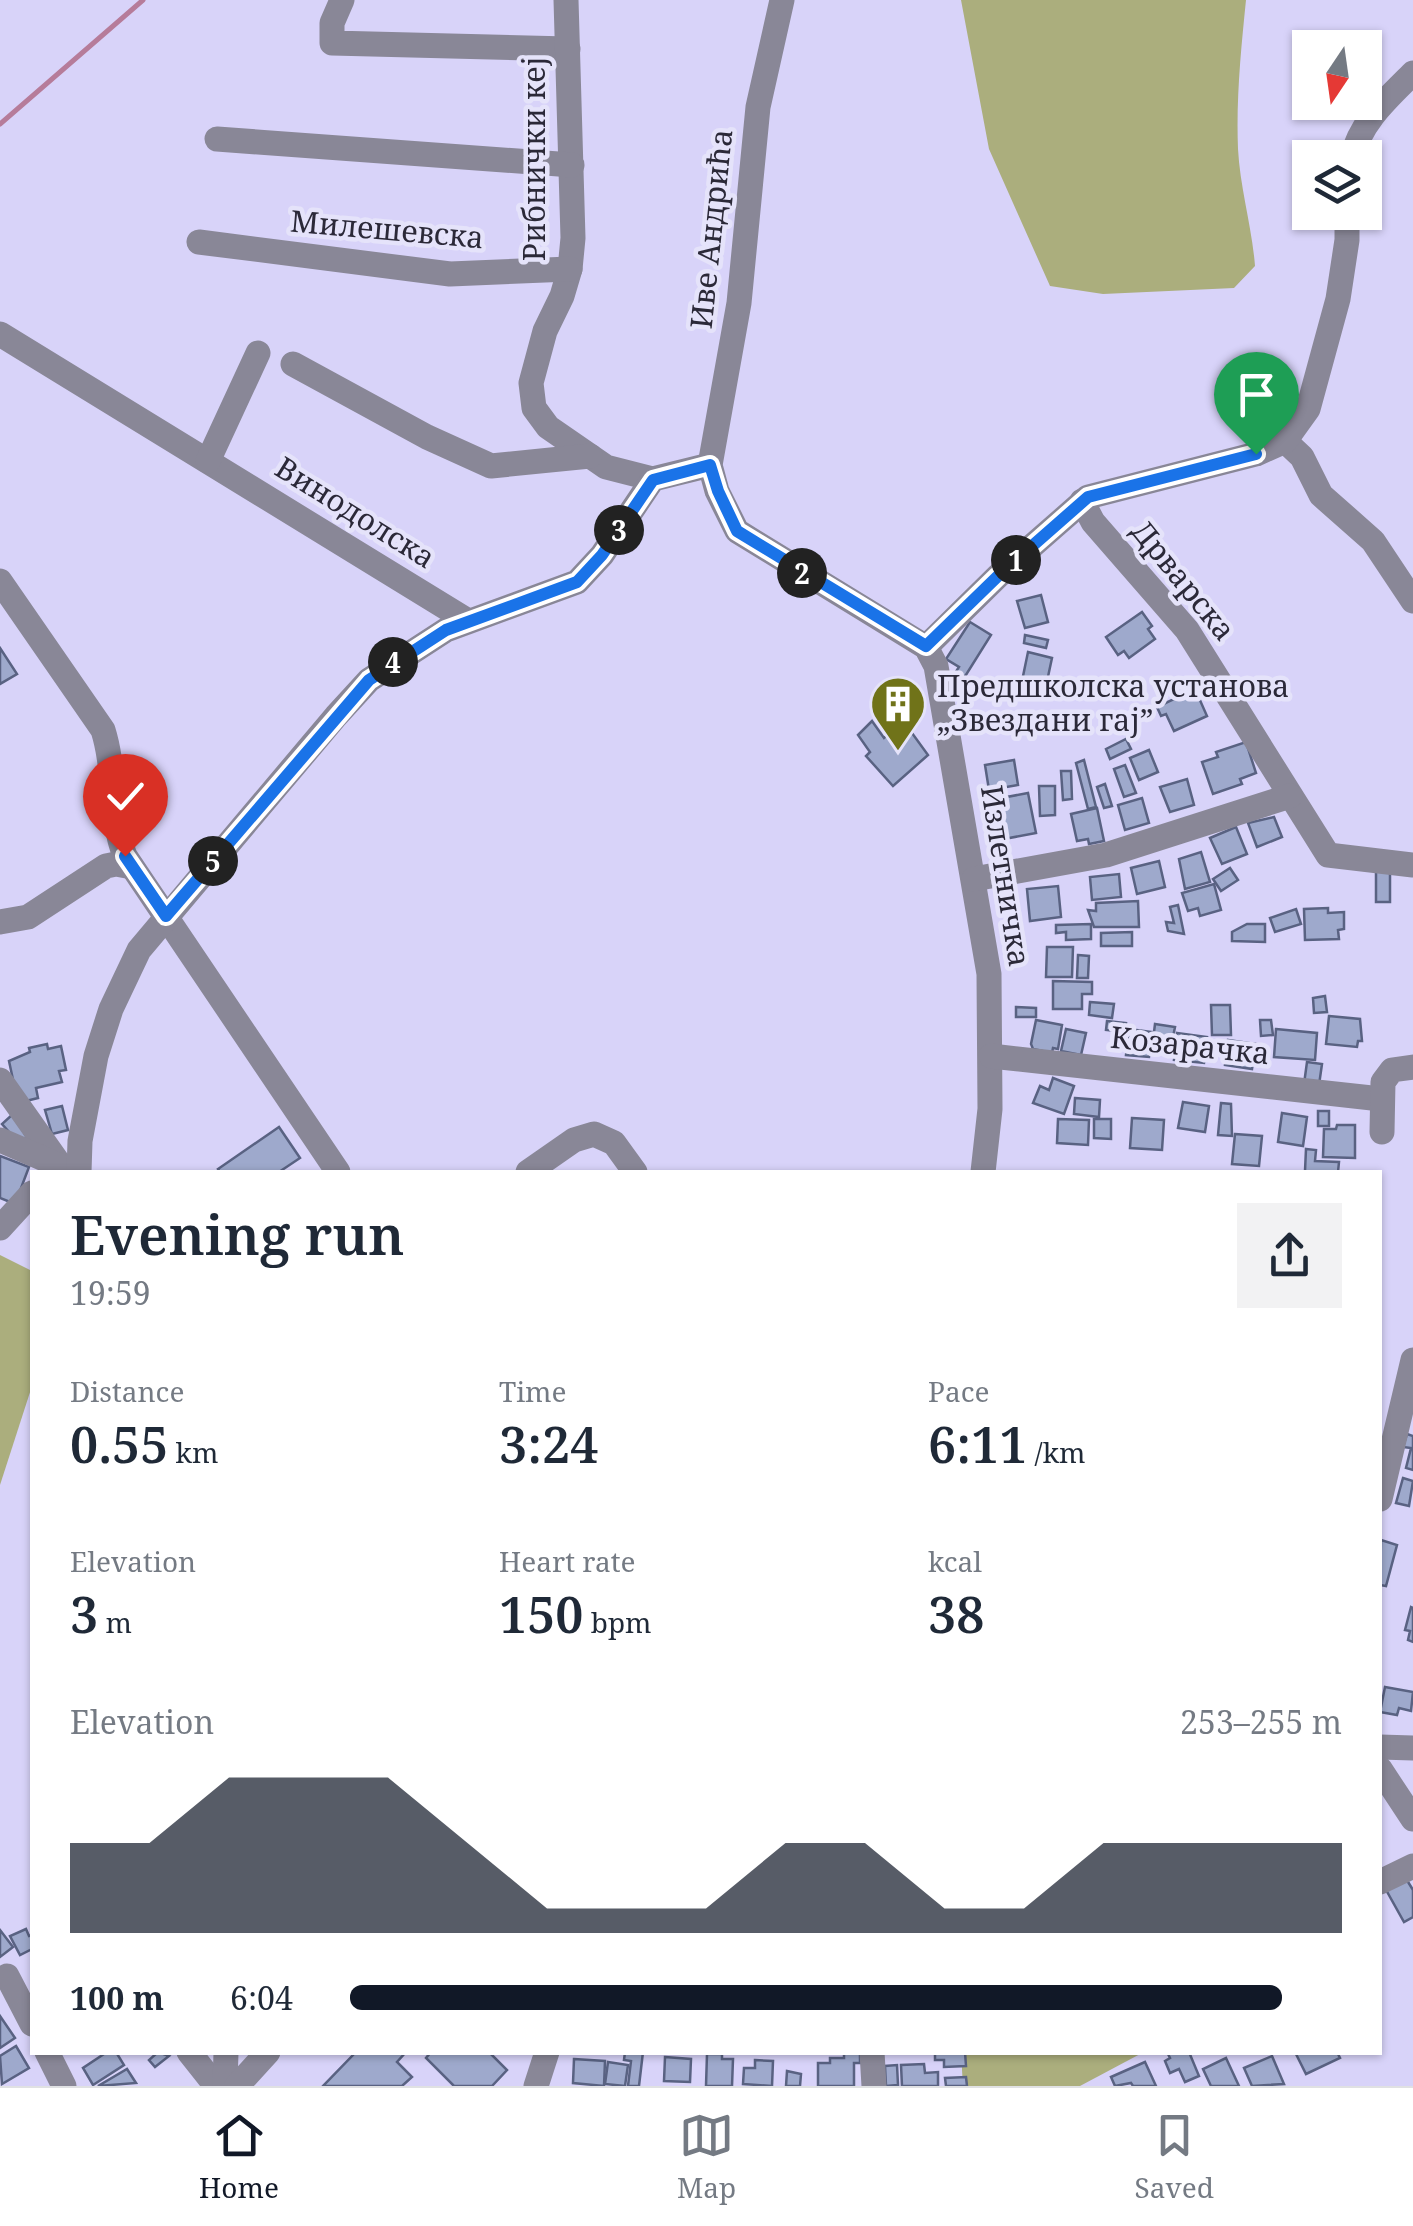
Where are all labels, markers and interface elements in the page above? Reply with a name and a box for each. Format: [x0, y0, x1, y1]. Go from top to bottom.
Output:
north arrow [1292, 30, 1382, 120]
map controls [1292, 30, 1382, 230]
street label: Рибнички кеј [513, 57, 554, 261]
street label: Иве Андрића [680, 127, 741, 331]
button: layers [1292, 140, 1382, 230]
street label: Милешевска [289, 200, 485, 257]
pin [1214, 352, 1299, 455]
icon: arrive [1229, 367, 1284, 422]
street label: Винодолска [268, 446, 443, 577]
pin: 3 [594, 505, 644, 555]
text: 3 [611, 511, 627, 549]
street label: Дрварска [1123, 511, 1245, 649]
pin: 1 [991, 535, 1041, 585]
text: 1 [1008, 541, 1024, 579]
pin: 2 [777, 548, 827, 598]
text: 2 [794, 554, 810, 592]
pin: 4 [368, 637, 418, 687]
text: 4 [385, 643, 401, 681]
place label: Предшколска установа „Звездани гај” [937, 665, 1289, 740]
building icon: Предшколска установа „Звездани гај” [868, 674, 928, 753]
pin [83, 754, 168, 857]
icon: check [98, 769, 153, 824]
street label: Излетничка [972, 782, 1041, 969]
pin: 5 [188, 836, 238, 886]
text: 5 [205, 842, 221, 880]
street label: Козарачка [1109, 1016, 1272, 1073]
text: Evening run [70, 1196, 405, 1271]
button: share [1237, 1203, 1342, 1308]
text: 19:59 [70, 1271, 151, 1314]
text: Distance [70, 1372, 184, 1410]
text: Time [499, 1372, 567, 1410]
text: Pace [928, 1372, 989, 1410]
text: 0.55 [70, 1410, 168, 1478]
text: 3:24 [499, 1410, 598, 1478]
text: 6:11 [928, 1410, 1027, 1478]
text: km [168, 1433, 218, 1471]
text: /km [1027, 1433, 1086, 1471]
text: Elevation [70, 1542, 196, 1580]
text: Heart rate [499, 1542, 636, 1580]
text: kcal [928, 1542, 982, 1580]
text: 3 [70, 1580, 98, 1648]
text: 150 [499, 1580, 583, 1648]
text: 38 [928, 1580, 984, 1648]
text: m [98, 1603, 132, 1641]
text: bpm [583, 1603, 652, 1641]
text: Elevation [70, 1700, 214, 1743]
text: 253–255 m [1180, 1700, 1342, 1743]
text: 100 m [70, 1976, 164, 2019]
text: 6:04 [230, 1976, 293, 2019]
tab: Home [199, 2108, 279, 2206]
tab: Map [677, 2108, 736, 2206]
tab: Saved [1135, 2108, 1214, 2206]

